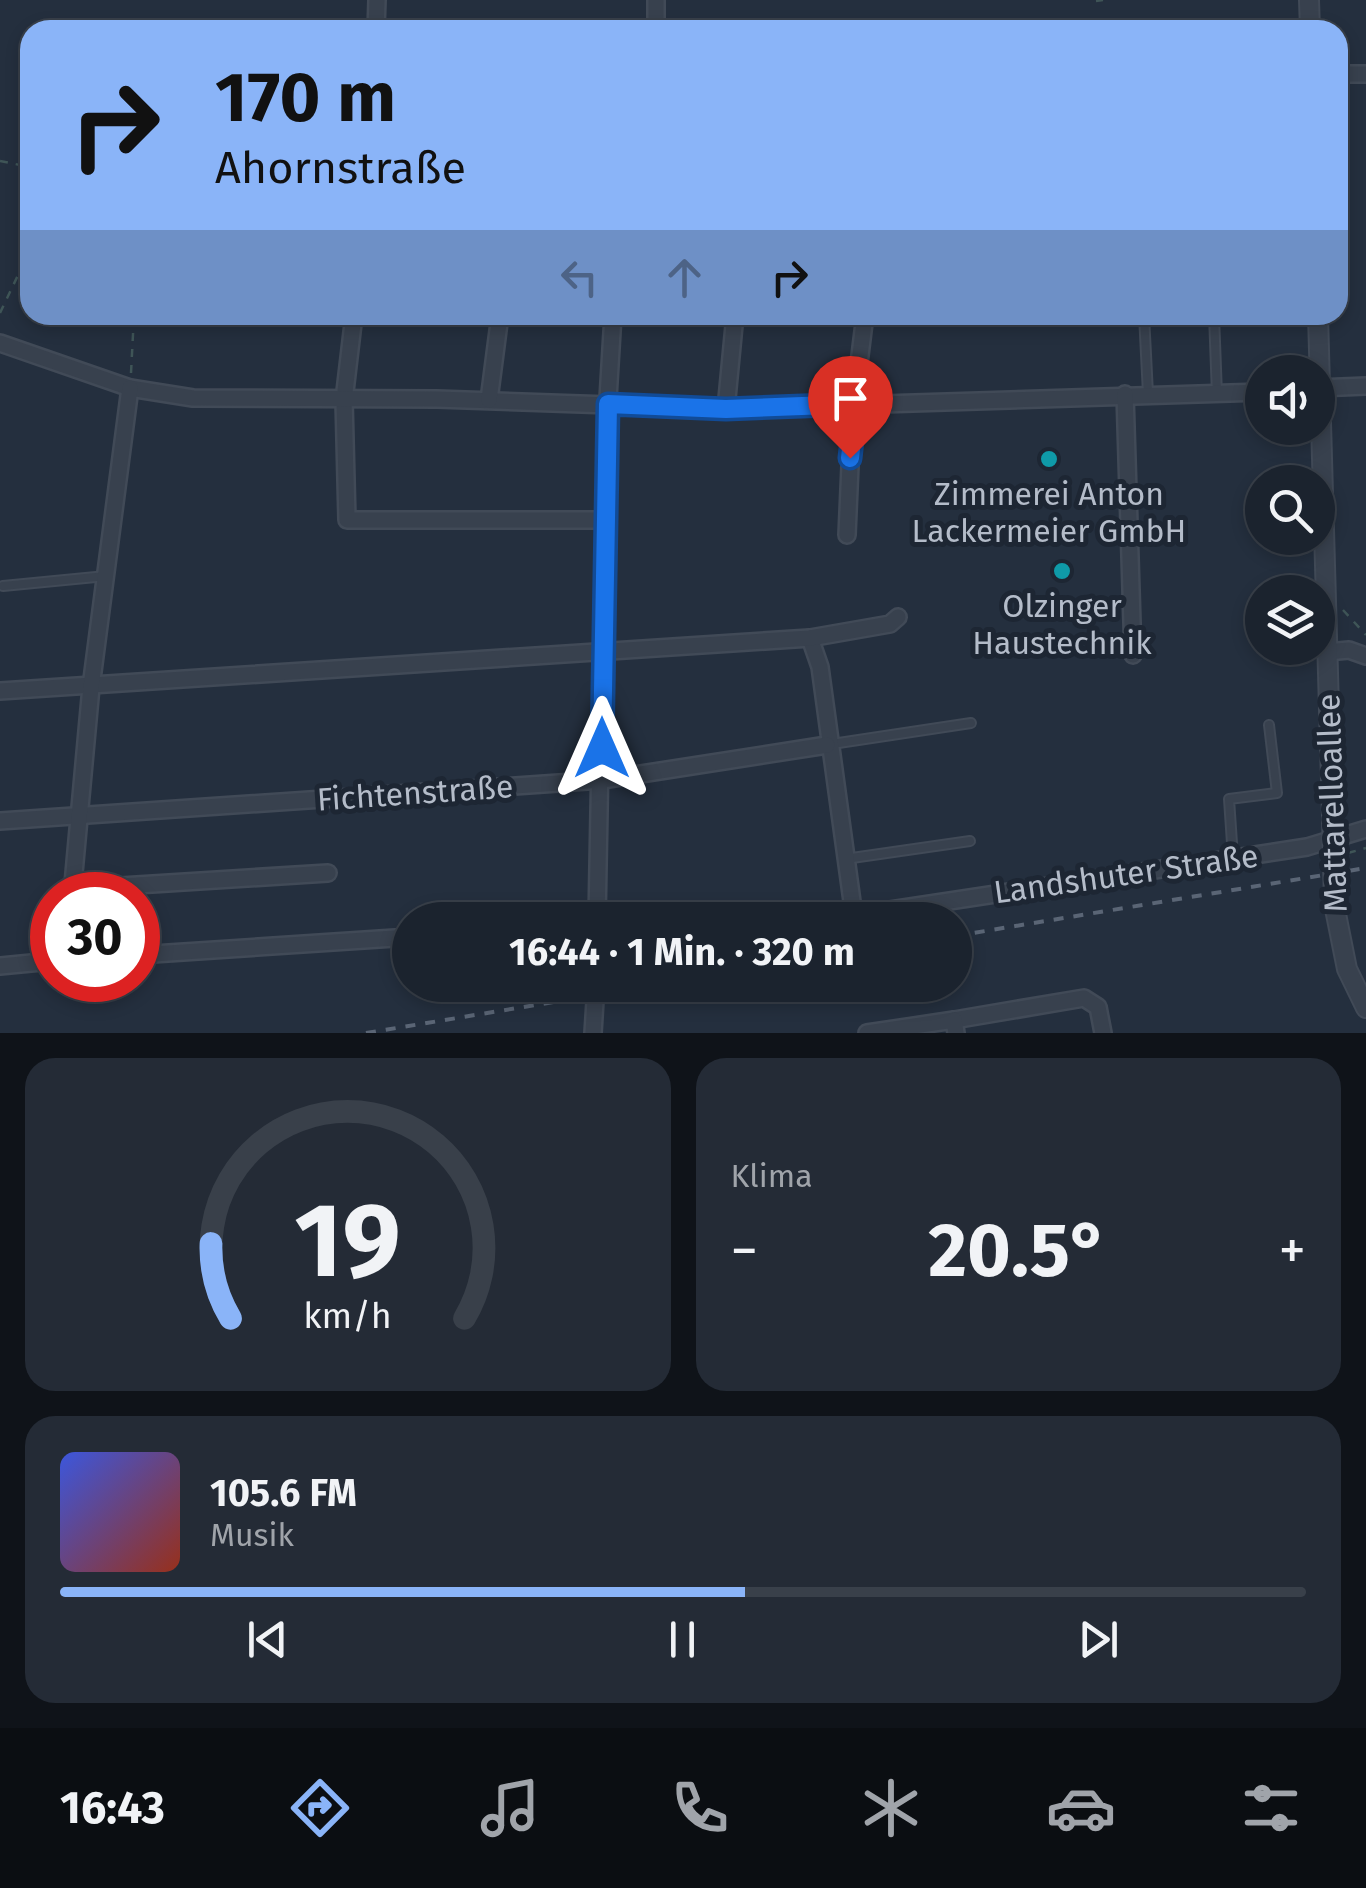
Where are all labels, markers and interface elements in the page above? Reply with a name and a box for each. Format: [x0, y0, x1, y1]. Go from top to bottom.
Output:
text: 170 m [215, 56, 396, 140]
icon: right [50, 60, 180, 190]
text: Ahornstraße [215, 141, 466, 195]
icon: left [552, 250, 607, 305]
icon: ahead [657, 250, 712, 305]
icon: right [762, 250, 817, 305]
map controls [1245, 355, 1335, 665]
button: sound [1245, 355, 1335, 445]
pin [808, 356, 893, 459]
icon: arrive [823, 371, 878, 426]
marker: Zimmerei Anton Lackermeier GmbH [1038, 448, 1060, 470]
button: search [1245, 465, 1335, 555]
place label: Zimmerei Anton Lackermeier GmbH [912, 475, 1186, 550]
marker: Olzinger Haustechnik [1051, 560, 1073, 582]
button: layers [1245, 575, 1335, 665]
place label: Olzinger Haustechnik [972, 587, 1152, 662]
street label: Mattarelloallee [1309, 693, 1355, 913]
position arrow [550, 696, 654, 800]
street label: Fichtenstraße [316, 767, 514, 819]
street label: Landshuter Straße [991, 837, 1261, 911]
speed limit sign: 30 [30, 872, 160, 1002]
text: 16:44 · 1 Min. · 320 m [509, 929, 855, 975]
text: Klima [731, 1157, 813, 1195]
text: 19 [295, 1179, 401, 1304]
text: 20.5° [928, 1206, 1108, 1296]
text: − [731, 1218, 758, 1284]
text: + [1279, 1218, 1306, 1284]
text: km/h [304, 1295, 392, 1337]
text: 105.6 FM [210, 1470, 357, 1516]
text: Musik [210, 1516, 294, 1554]
icon: previous [240, 1612, 295, 1667]
icon: pause [655, 1612, 710, 1667]
icon: next [1071, 1612, 1126, 1667]
icon: directions [285, 1773, 355, 1843]
icon: music [475, 1773, 545, 1843]
icon: phone [665, 1773, 735, 1843]
icon: climate [856, 1773, 926, 1843]
icon: car [1046, 1773, 1116, 1843]
icon: filters [1236, 1773, 1306, 1843]
text: 16:43 [60, 1781, 165, 1835]

